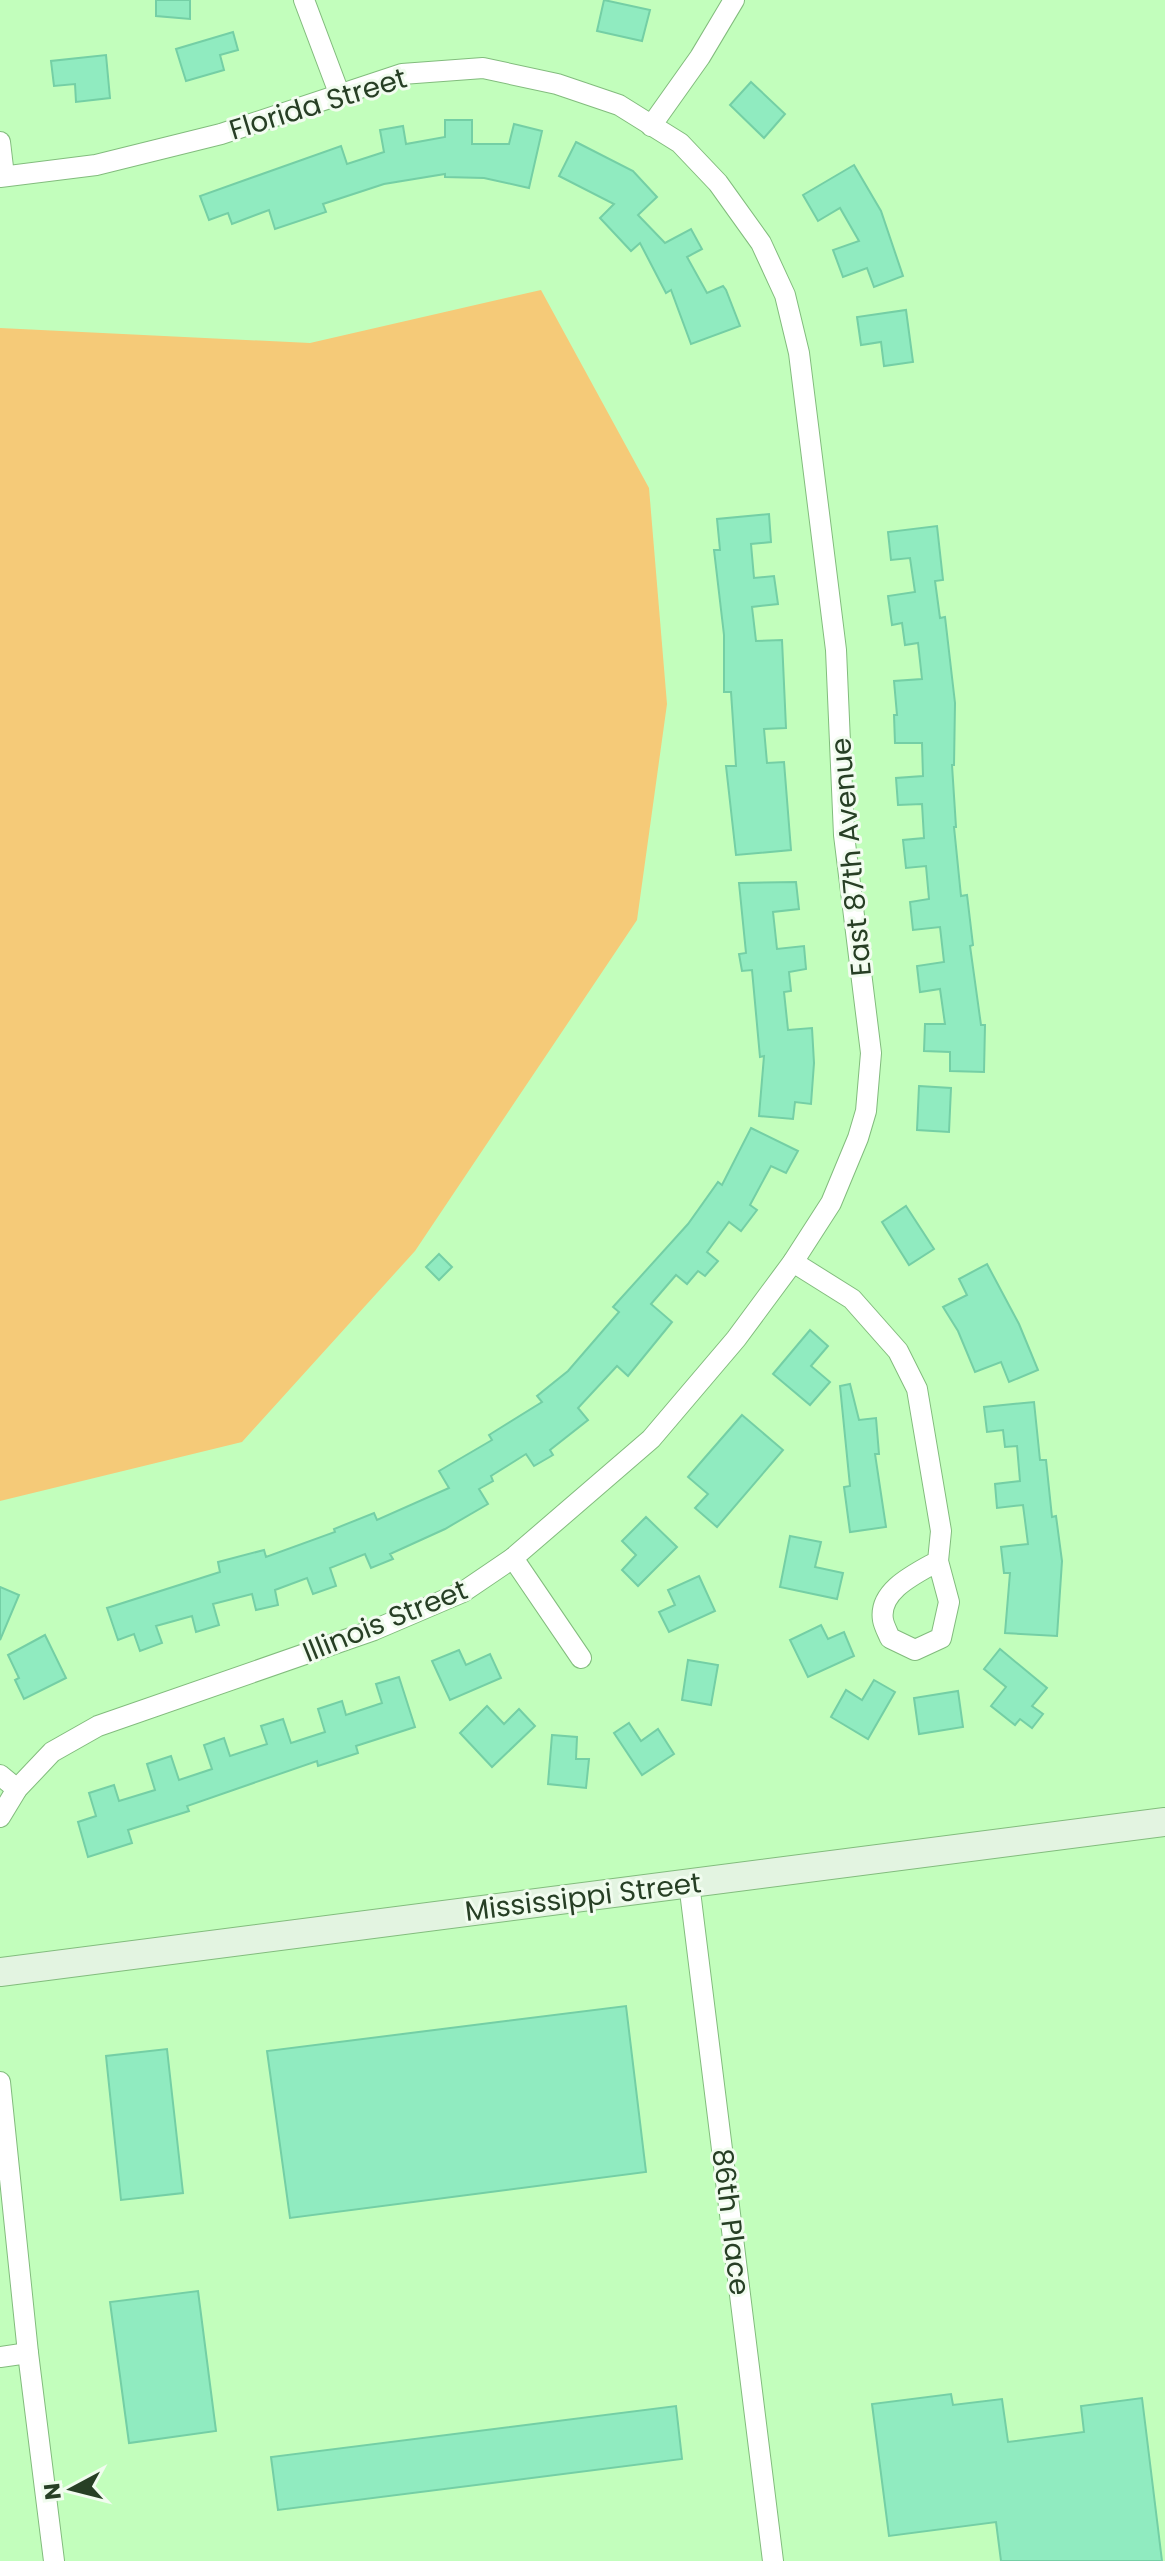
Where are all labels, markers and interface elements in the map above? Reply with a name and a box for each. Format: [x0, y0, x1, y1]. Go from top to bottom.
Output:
street label: Florida Street [225, 59, 411, 149]
street label: East 87th Avenue [821, 736, 881, 978]
street label: Illinois Street [297, 1570, 473, 1672]
street label: Mississippi Street [463, 1863, 703, 1931]
street label: 86th Place [703, 2146, 759, 2298]
north arrow [32, 2449, 112, 2529]
text: N [36, 2481, 69, 2501]

